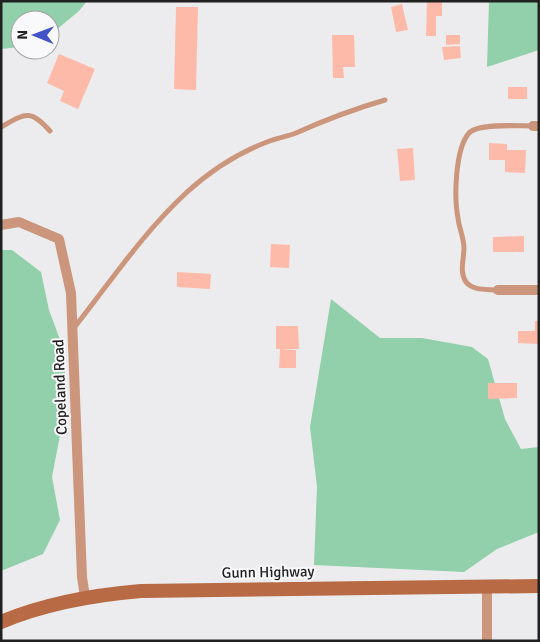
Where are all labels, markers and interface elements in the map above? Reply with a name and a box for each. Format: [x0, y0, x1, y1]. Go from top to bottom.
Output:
north arrow [10, 10, 60, 60]
text: N [14, 30, 31, 40]
street label: Copeland Road [49, 339, 71, 435]
street label: Gunn Highway [222, 562, 314, 582]

